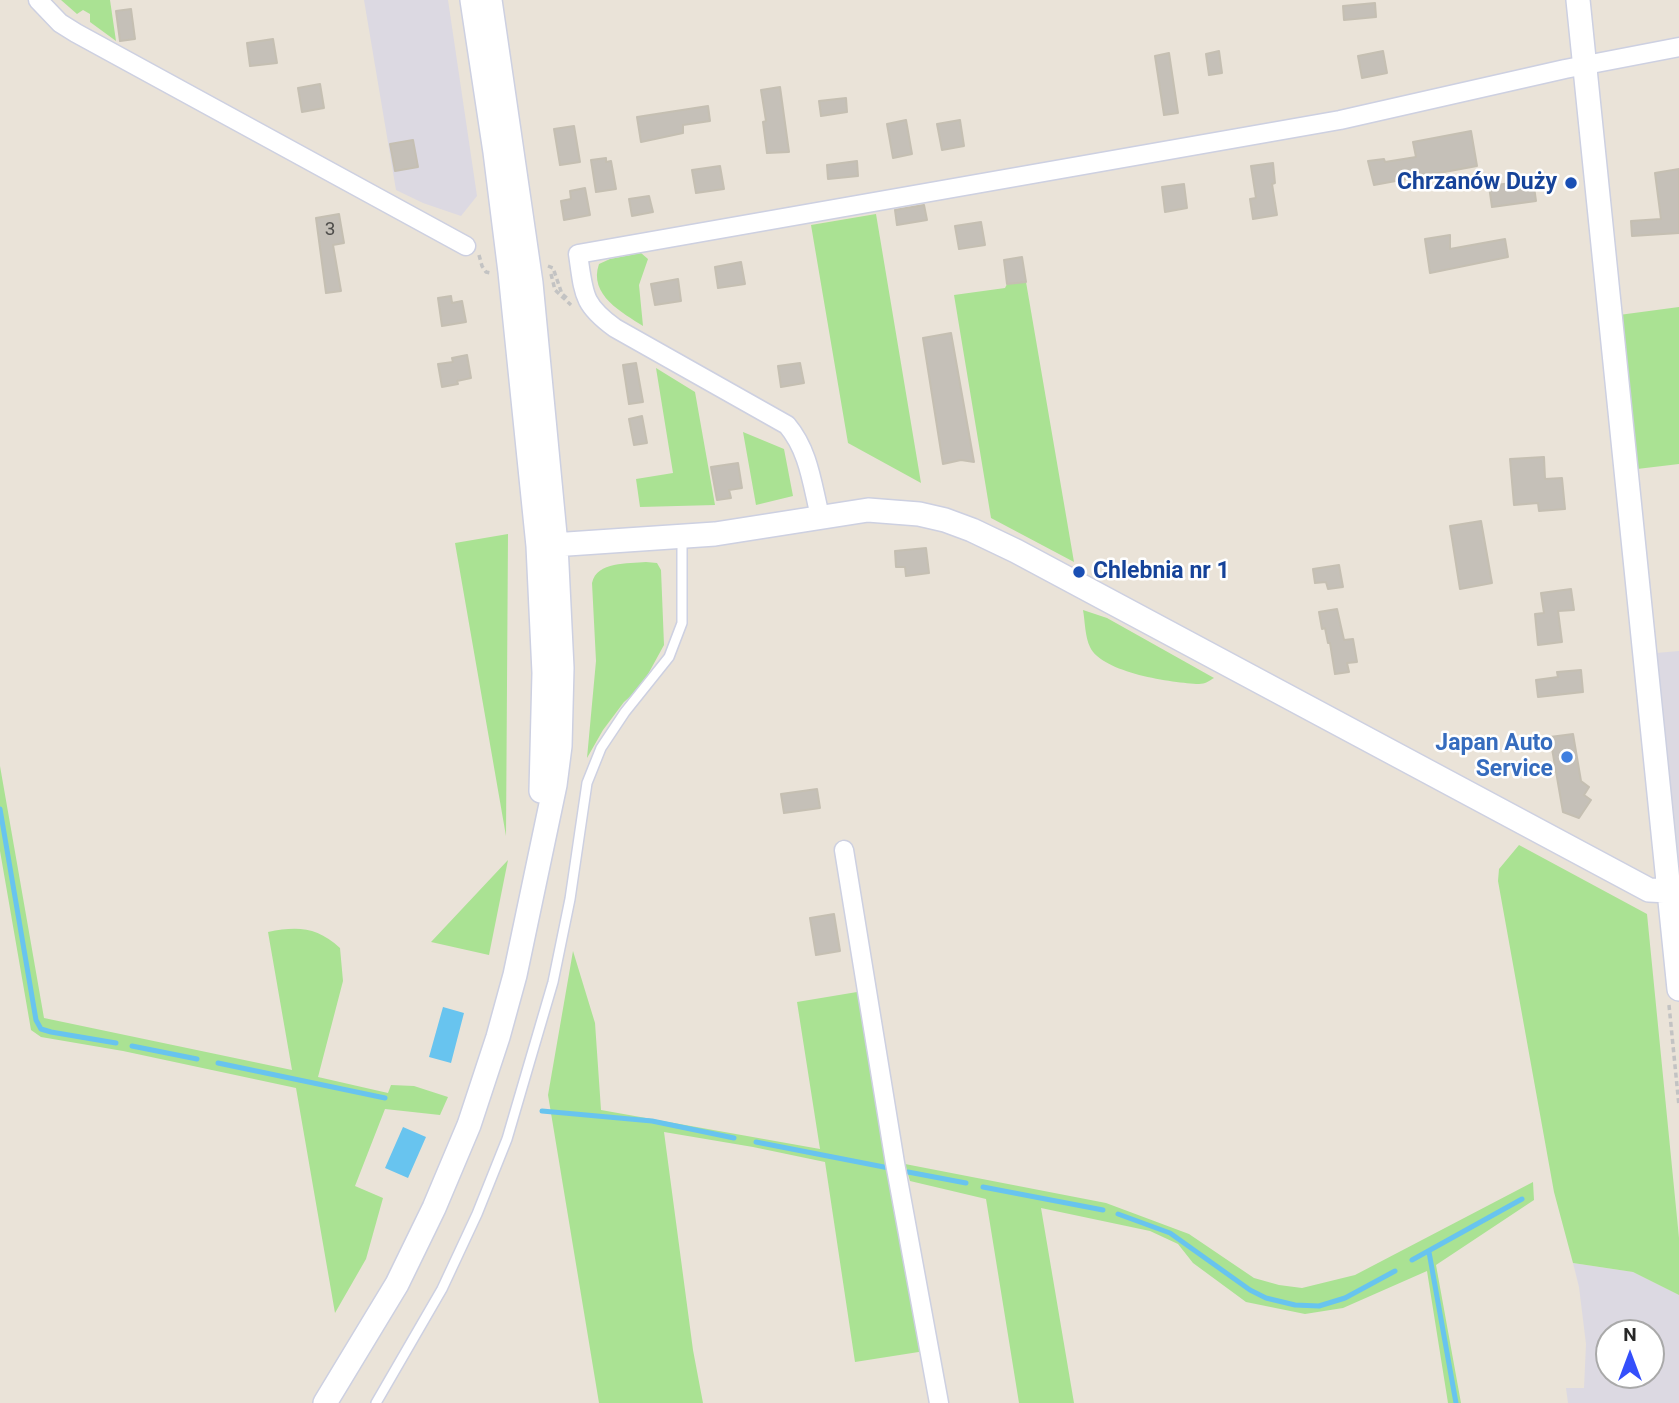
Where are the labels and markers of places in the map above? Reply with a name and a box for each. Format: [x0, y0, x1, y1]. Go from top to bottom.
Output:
place label: Chrzanów Duży [1397, 169, 1557, 197]
marker: Chrzanów Duży [1563, 175, 1579, 191]
place label: Chlebnia nr 1 [1093, 558, 1230, 586]
marker: Chlebnia nr 1 [1071, 564, 1087, 580]
place label: Japan Auto Service [1435, 730, 1553, 784]
marker: Japan Auto Service [1559, 749, 1575, 765]

